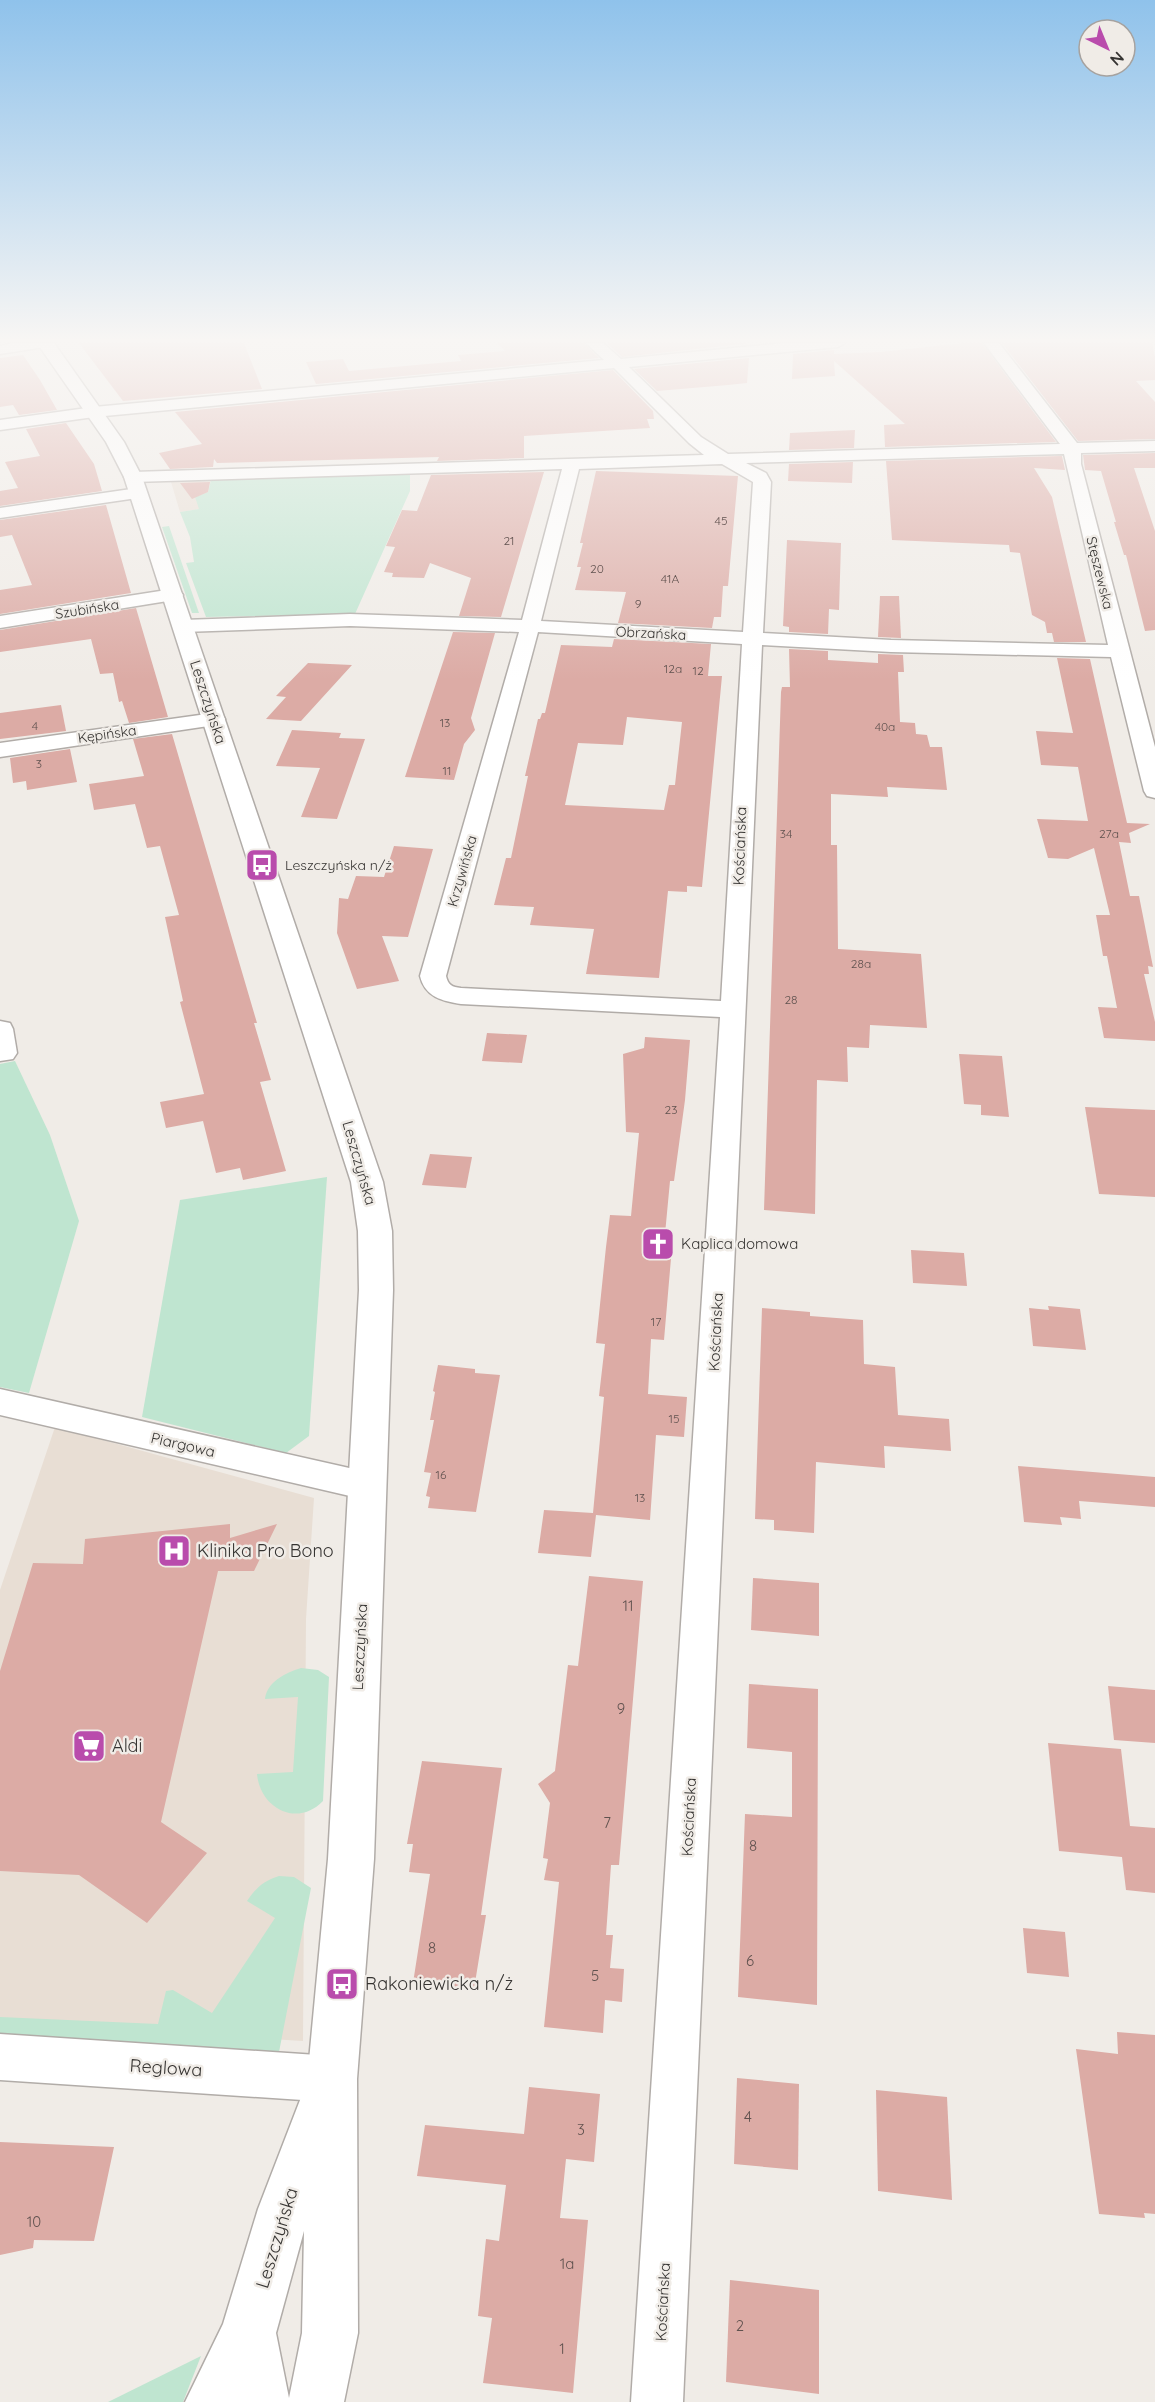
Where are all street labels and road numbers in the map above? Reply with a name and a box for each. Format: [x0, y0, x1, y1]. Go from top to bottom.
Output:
street label: Stęszewska [1082, 535, 1118, 611]
street label: Szubińska [54, 595, 120, 623]
street label: Obrzańska [615, 622, 687, 644]
street label: Leszczyńska [186, 658, 231, 746]
street label: Kępińska [76, 721, 138, 747]
street label: Kościańska [729, 806, 750, 886]
street label: Krzywińska [443, 833, 481, 909]
street label: Leszczyńska [338, 1119, 381, 1207]
street label: Kościańska [704, 1292, 727, 1372]
street label: Piargowa [149, 1428, 217, 1461]
street label: Leszczyńska [348, 1603, 371, 1691]
street label: Kościańska [677, 1777, 700, 1857]
street label: Reglowa [129, 2053, 203, 2082]
street label: Leszczyńska [250, 2185, 303, 2291]
street label: Kościańska [651, 2262, 674, 2342]

